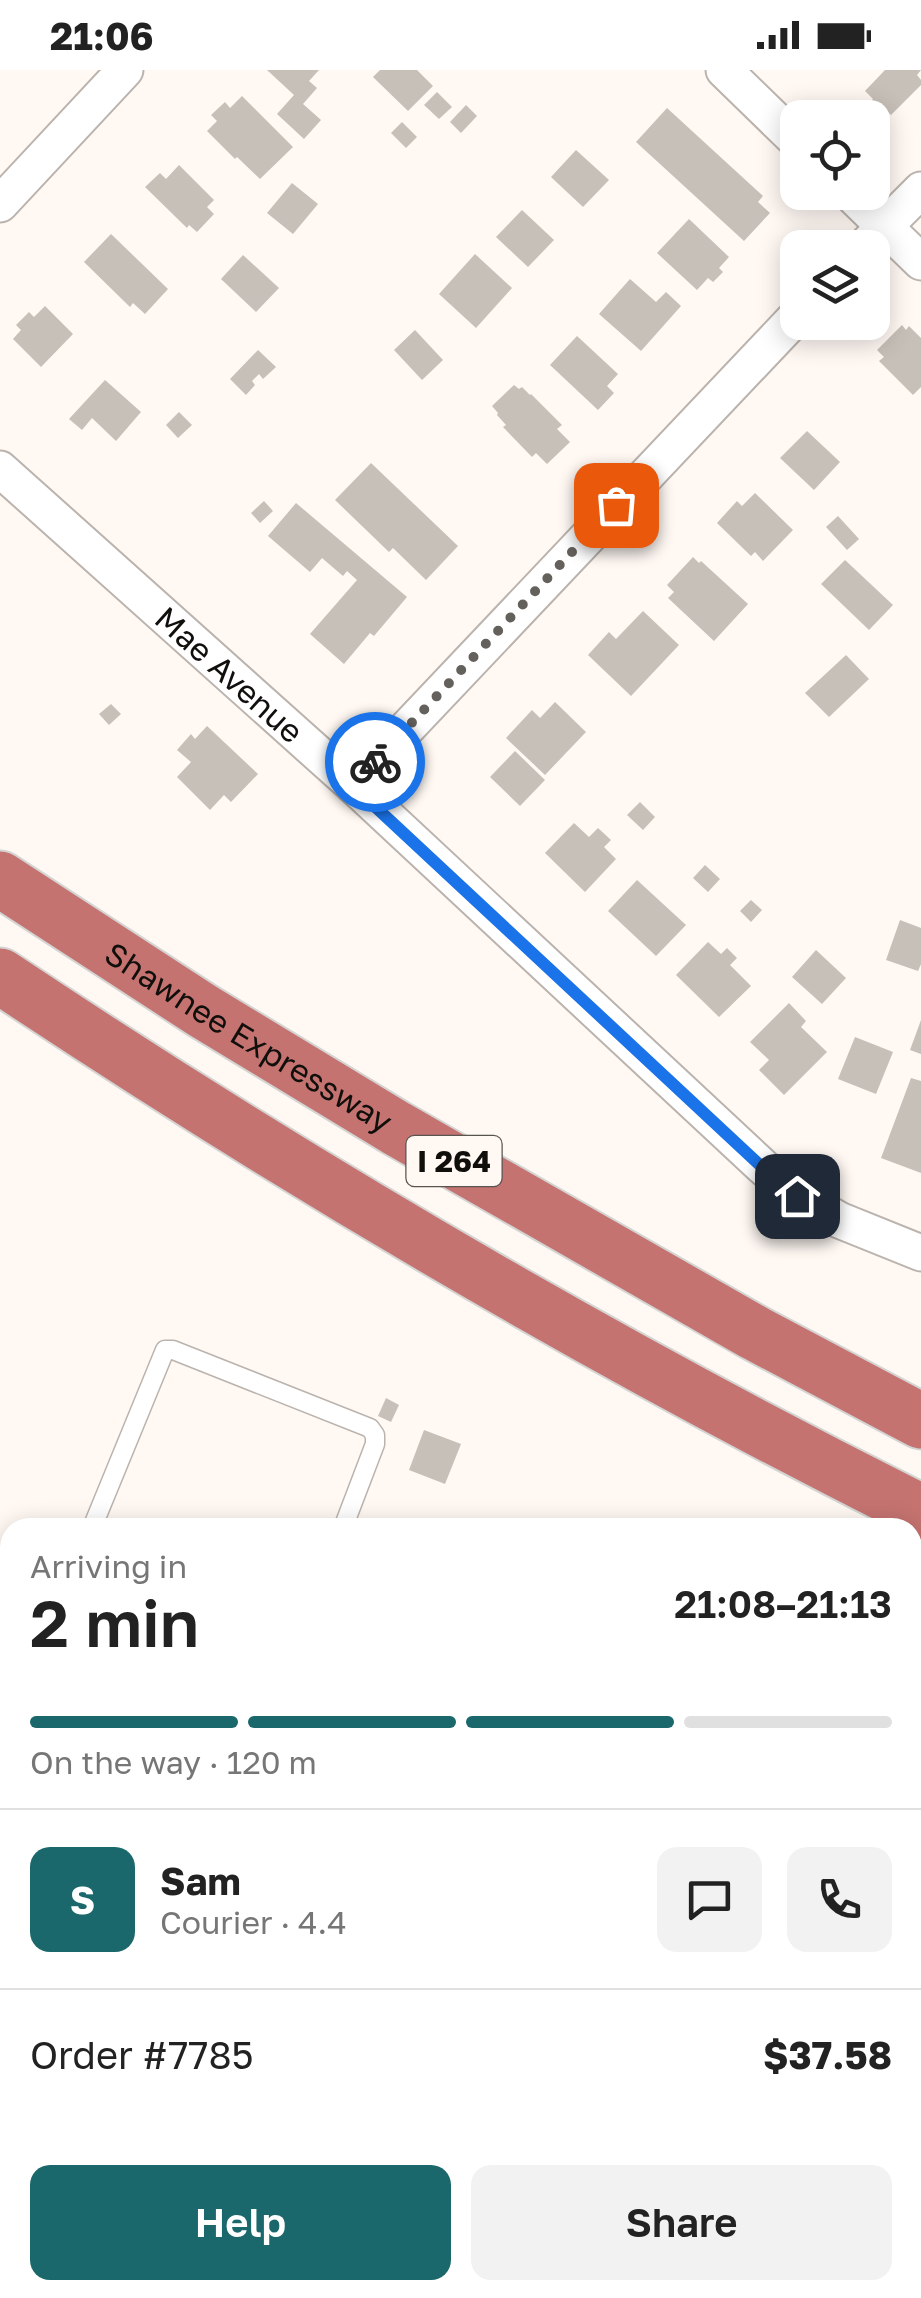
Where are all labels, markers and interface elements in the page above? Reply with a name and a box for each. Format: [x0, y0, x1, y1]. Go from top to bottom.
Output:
text: 21:06 [50, 13, 154, 58]
map controls [780, 100, 890, 340]
button: locate [780, 100, 890, 210]
button: layers [780, 230, 890, 340]
pin [574, 463, 659, 548]
icon: bag [589, 478, 644, 533]
street label: Mae Avenue [148, 599, 311, 750]
courier [325, 712, 425, 812]
icon: bike [348, 735, 403, 790]
street label: Shawnee Expressway [98, 934, 400, 1140]
road number: I 264 [406, 1136, 502, 1186]
pin [755, 1154, 840, 1239]
icon: home [770, 1169, 825, 1224]
text: Arriving in [30, 1547, 187, 1585]
text: 21:08–21:13 [674, 1581, 892, 1626]
text: 2 min [30, 1583, 199, 1661]
text: On the way · 120 m [30, 1743, 317, 1781]
button: chat [657, 1847, 762, 1952]
button: phone [787, 1847, 892, 1952]
text: Sam [160, 1858, 241, 1903]
text: S [70, 1877, 95, 1922]
text: Courier · 4.4 [160, 1903, 347, 1941]
text: Order #7785 [30, 2032, 254, 2077]
text: $37.58 [763, 2032, 892, 2077]
button: Help [30, 2165, 451, 2280]
button: Share [471, 2165, 892, 2280]

